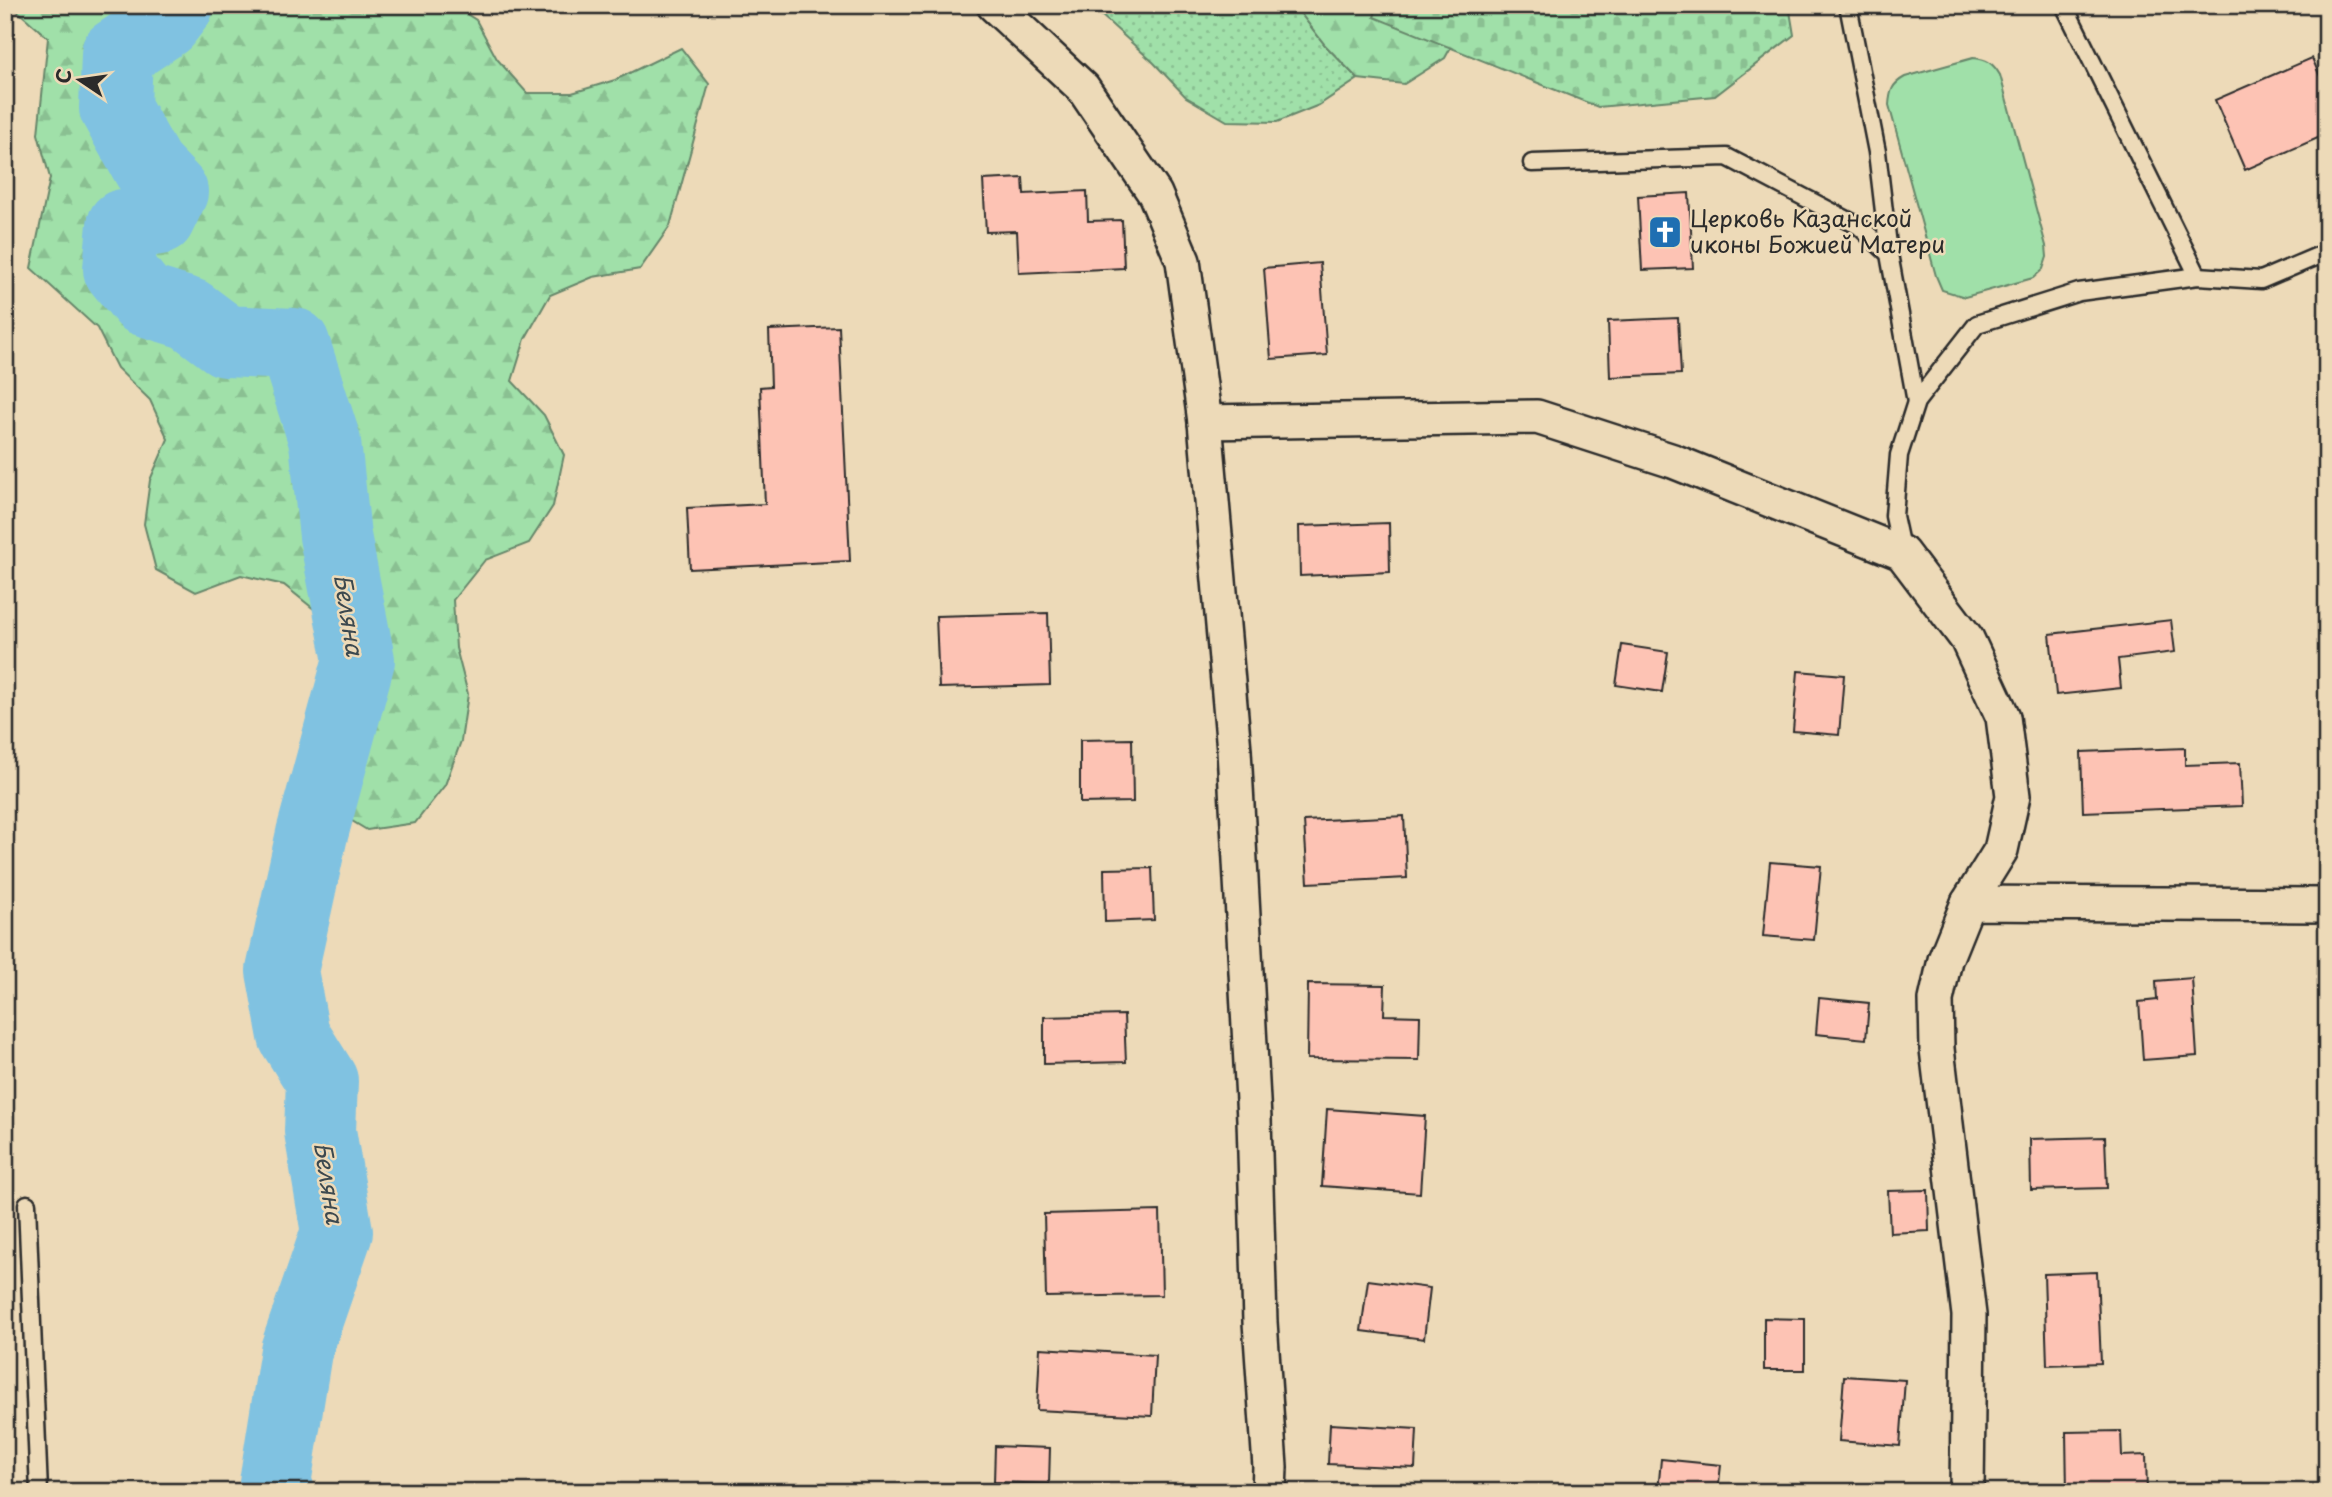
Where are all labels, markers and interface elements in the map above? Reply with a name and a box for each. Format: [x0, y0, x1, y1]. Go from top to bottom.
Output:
north arrow [46, 46, 116, 116]
text: С [47, 66, 78, 86]
place label: Церковь Казанской иконы Божией Матери [1690, 200, 1945, 261]
church icon: Церковь Казанской иконы Божией Матери [1646, 213, 1684, 251]
water label: Беляна [326, 571, 374, 659]
water label: Беляна [306, 1139, 354, 1227]

